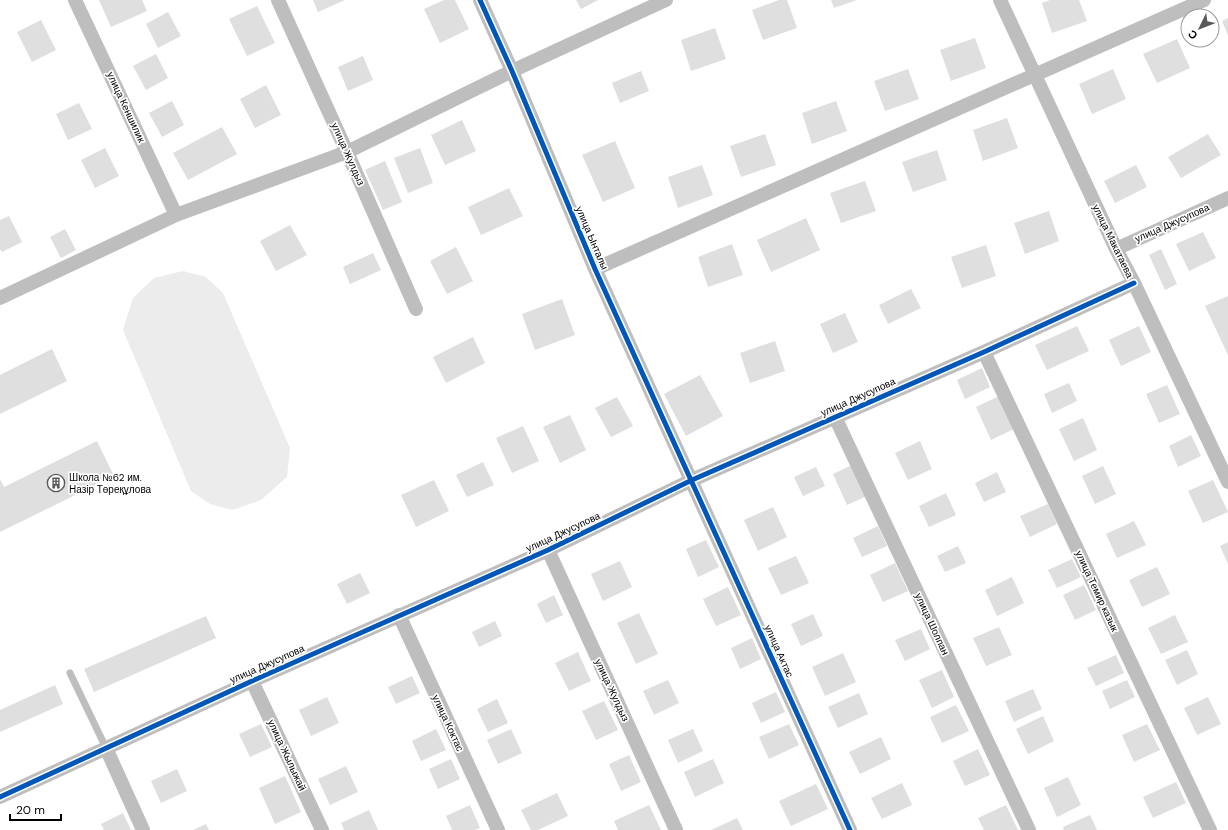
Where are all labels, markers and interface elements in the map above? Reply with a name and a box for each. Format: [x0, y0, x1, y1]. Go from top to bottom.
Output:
north arrow [1180, 8, 1220, 48]
text: С [1185, 27, 1201, 43]
street label: улица Кеншилик [104, 70, 148, 145]
street label: улица Жулдыз [328, 121, 368, 188]
street label: улица Джусупова [1133, 201, 1212, 245]
street label: улица Макатаева [1090, 202, 1137, 280]
street label: улица Ынталы [573, 204, 611, 272]
street label: улица Джусупова [819, 375, 898, 419]
place label: Школа №62 им. Назір Төреқұлова [69, 471, 152, 496]
building icon: Школа №62 им. Назір Төреқұлова [46, 473, 66, 493]
street label: улица Джусупова [524, 509, 603, 555]
street label: улица Темир казык [1072, 548, 1122, 634]
street label: улица Шолпан [912, 591, 952, 657]
street label: улица Актас [762, 623, 796, 679]
street label: улица Джусупова [228, 642, 307, 686]
street label: улица Жулдыз [592, 657, 632, 724]
street label: улица Коктас [429, 693, 467, 753]
street label: улица Жылыжай [265, 717, 309, 793]
scale bar [10, 796, 61, 822]
text: 20 m [16, 802, 45, 818]

